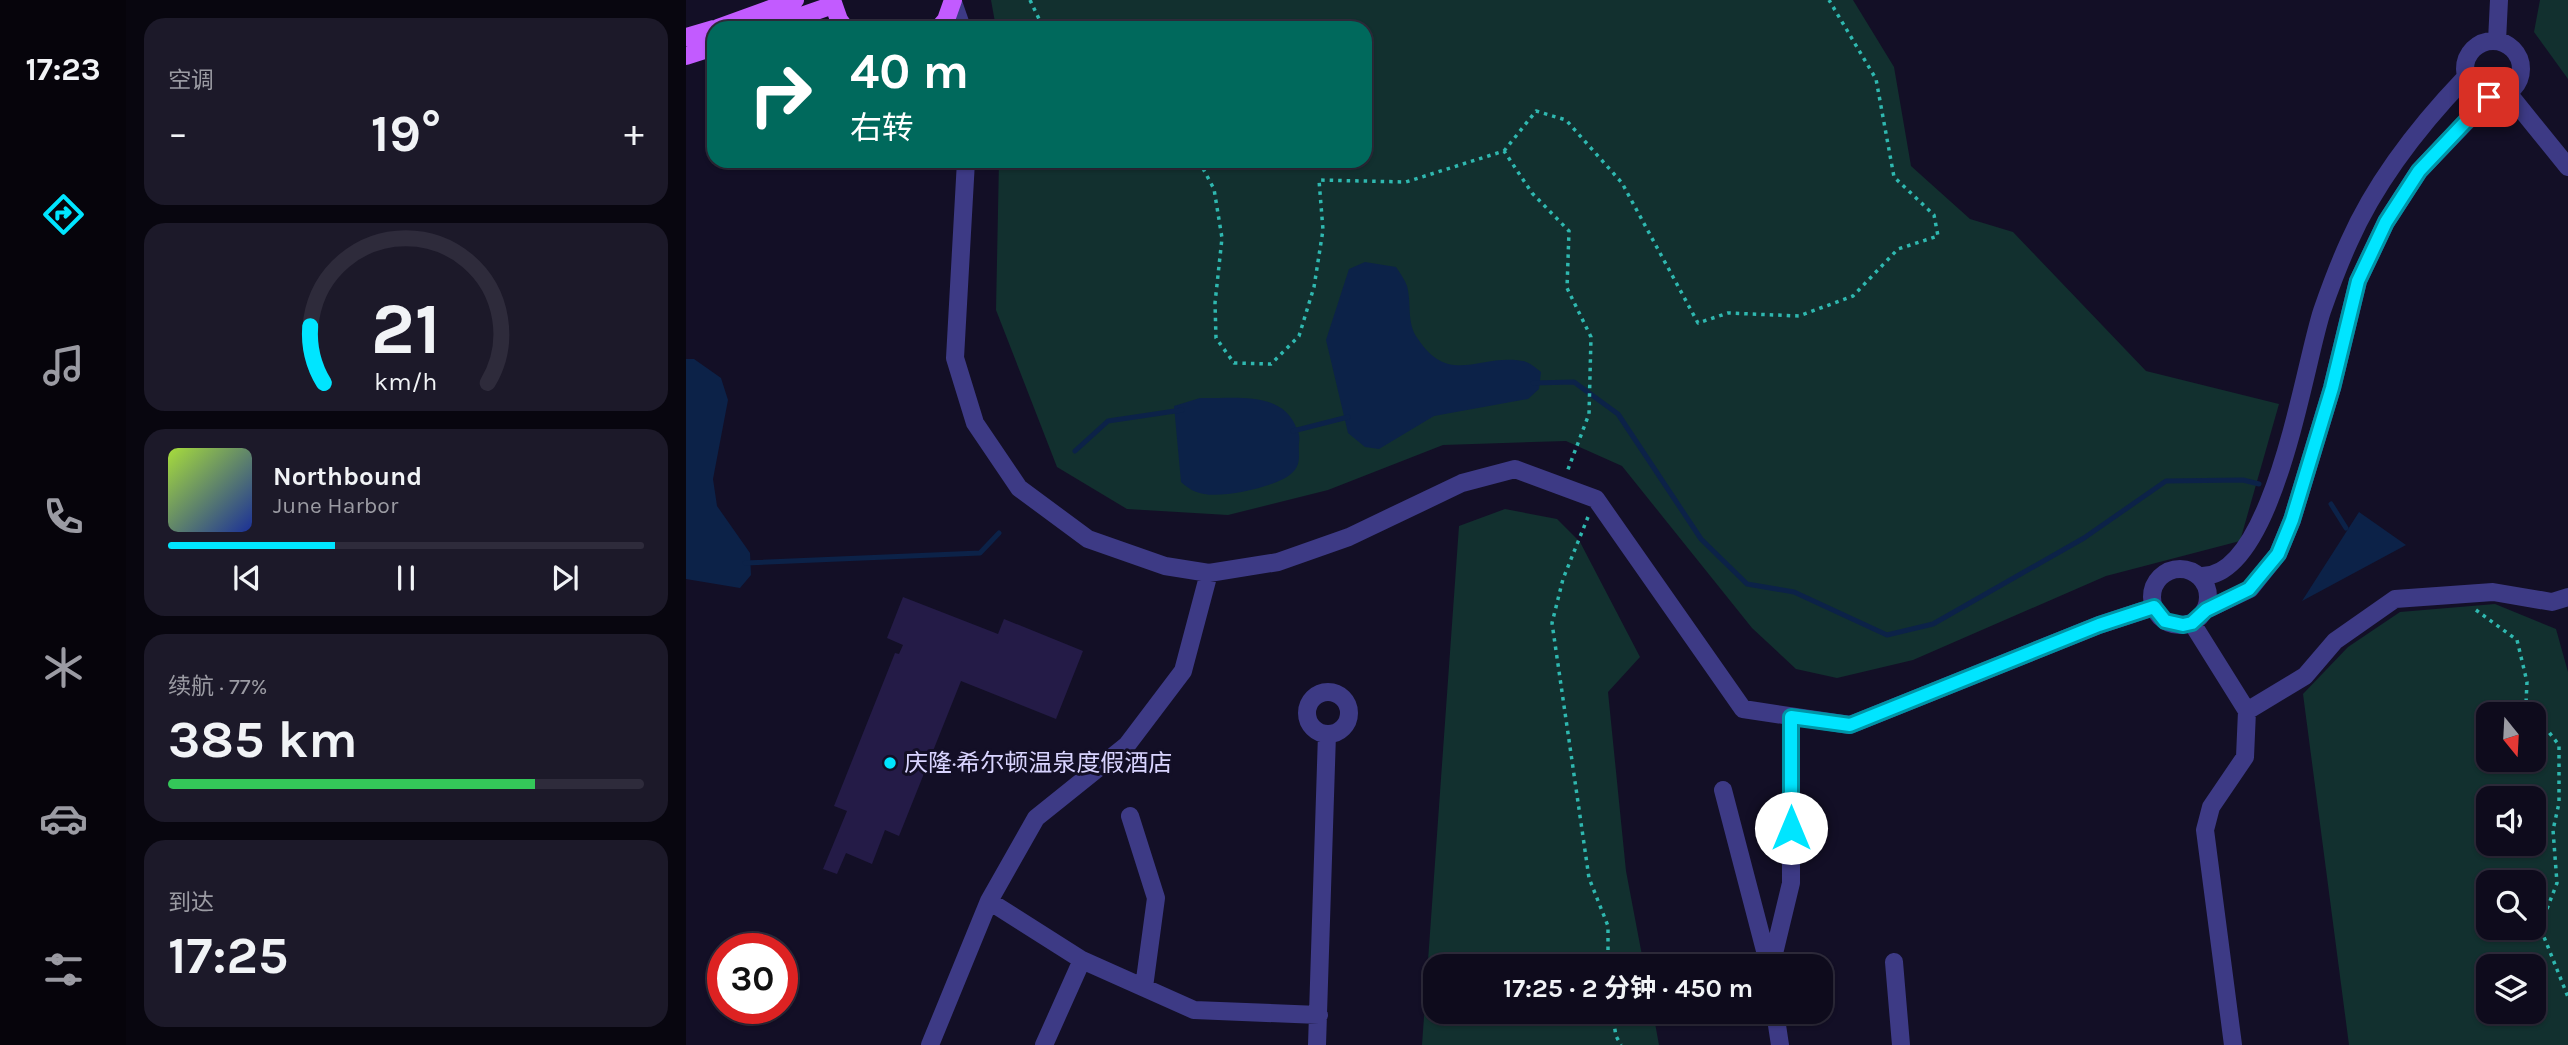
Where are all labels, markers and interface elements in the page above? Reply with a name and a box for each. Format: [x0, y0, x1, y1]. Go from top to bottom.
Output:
text: 40 m [850, 43, 969, 100]
icon: right [735, 49, 826, 140]
text: 17:23 [25, 51, 101, 88]
text: 空调 [168, 67, 214, 94]
pin [2459, 67, 2519, 127]
icon: arrive [2470, 78, 2508, 116]
text: 19° [371, 103, 441, 164]
text: 右转 [850, 110, 914, 147]
text: − [168, 111, 188, 156]
text: + [624, 111, 644, 156]
icon: directions [39, 190, 88, 239]
text: 21 [371, 287, 441, 372]
icon: music [39, 341, 88, 390]
text: km/h [374, 367, 438, 396]
text: Northbound [273, 461, 422, 492]
icon: phone [39, 492, 88, 541]
text: June Harbor [273, 492, 398, 519]
icon: previous [228, 559, 266, 597]
icon: pause [387, 559, 425, 597]
icon: next [546, 559, 584, 597]
icon: climate [39, 643, 88, 692]
text: 续航 · 77% [168, 673, 267, 700]
north arrow [2476, 702, 2546, 772]
map controls [2476, 702, 2546, 1024]
text: 385 km [168, 709, 358, 770]
place label: 庆隆·希尔顿温泉度假酒店 [904, 749, 1172, 777]
marker: 庆隆·希尔顿温泉度假酒店 [882, 755, 898, 771]
button: sound [2476, 786, 2546, 856]
position arrow [1754, 791, 1828, 865]
icon: car [39, 794, 88, 843]
button: search [2476, 870, 2546, 940]
text: 到达 [168, 889, 214, 916]
text: 17:25 [168, 925, 288, 986]
speed limit sign: 30 [707, 933, 798, 1024]
icon: filters [39, 945, 88, 994]
button: layers [2476, 954, 2546, 1024]
text: 17:25 · 2 分钟 · 450 m [1503, 973, 1753, 1004]

